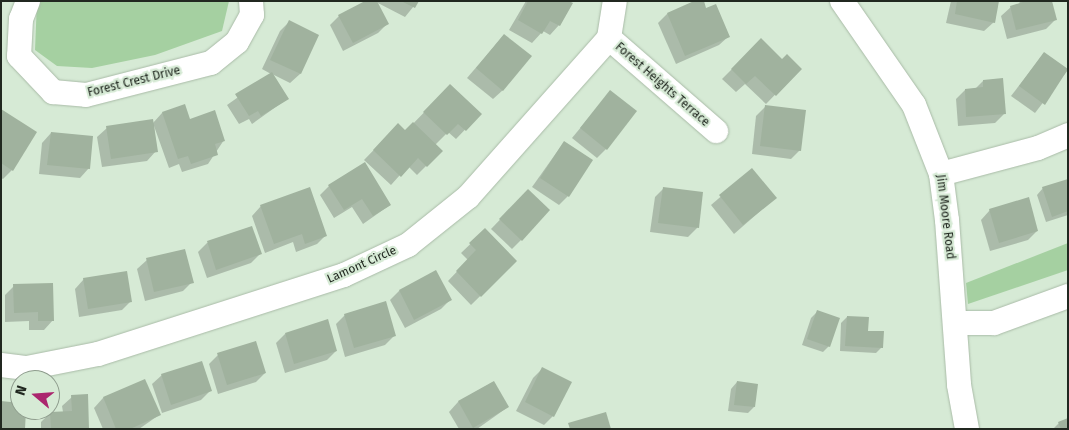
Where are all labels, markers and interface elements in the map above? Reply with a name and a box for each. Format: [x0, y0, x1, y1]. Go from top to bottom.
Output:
street label: Forest Heights Terrace [612, 40, 712, 130]
street label: Forest Crest Drive [86, 64, 182, 100]
street label: Jim Moore Road [933, 174, 957, 260]
street label: Lamont Circle [325, 243, 399, 287]
north arrow [10, 370, 60, 420]
text: N [12, 383, 31, 398]

